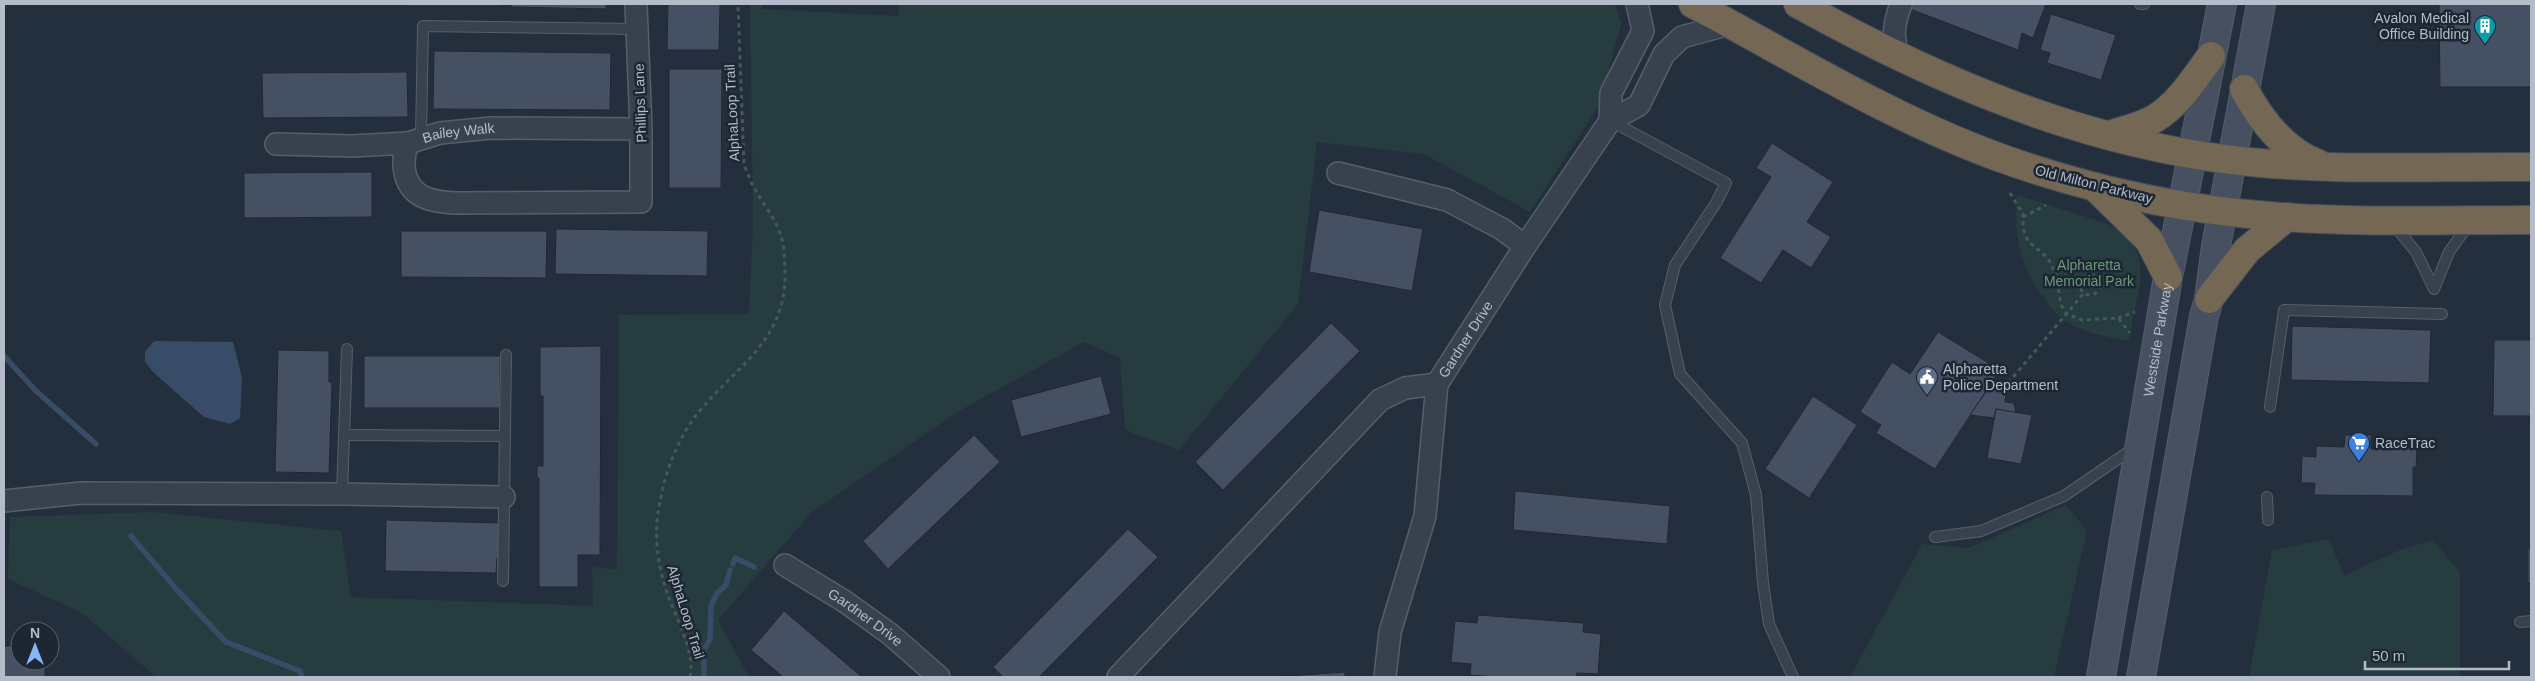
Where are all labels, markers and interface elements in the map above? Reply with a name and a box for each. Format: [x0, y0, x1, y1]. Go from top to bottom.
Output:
place label: Avalon Medical Office Building [2374, 10, 2469, 42]
building icon: Avalon Medical Office Building [2473, 14, 2497, 45]
street label: Phillips Lane [631, 63, 649, 143]
street label: AlphaLoop Trail [721, 64, 743, 162]
street label: Bailey Walk [420, 120, 496, 146]
street label: Old Milton Parkway [2034, 162, 2154, 206]
park label: Alpharetta Memorial Park [2044, 257, 2135, 289]
street label: Westside Parkway [2140, 282, 2175, 398]
street label: Gardner Drive [1435, 298, 1496, 381]
place label: Alpharetta Police Department [1943, 361, 2058, 393]
public building icon: Alpharetta Police Department [1915, 365, 1939, 396]
supermarket icon: RaceTrac [2347, 431, 2371, 462]
place label: RaceTrac [2375, 435, 2435, 451]
street label: AlphaLoop Trail [664, 563, 708, 661]
street label: Gardner Drive [825, 585, 906, 650]
north arrow [10, 621, 60, 671]
text: N [30, 625, 40, 641]
scale bar [2365, 638, 2509, 670]
text: 50 m [2372, 647, 2405, 664]

